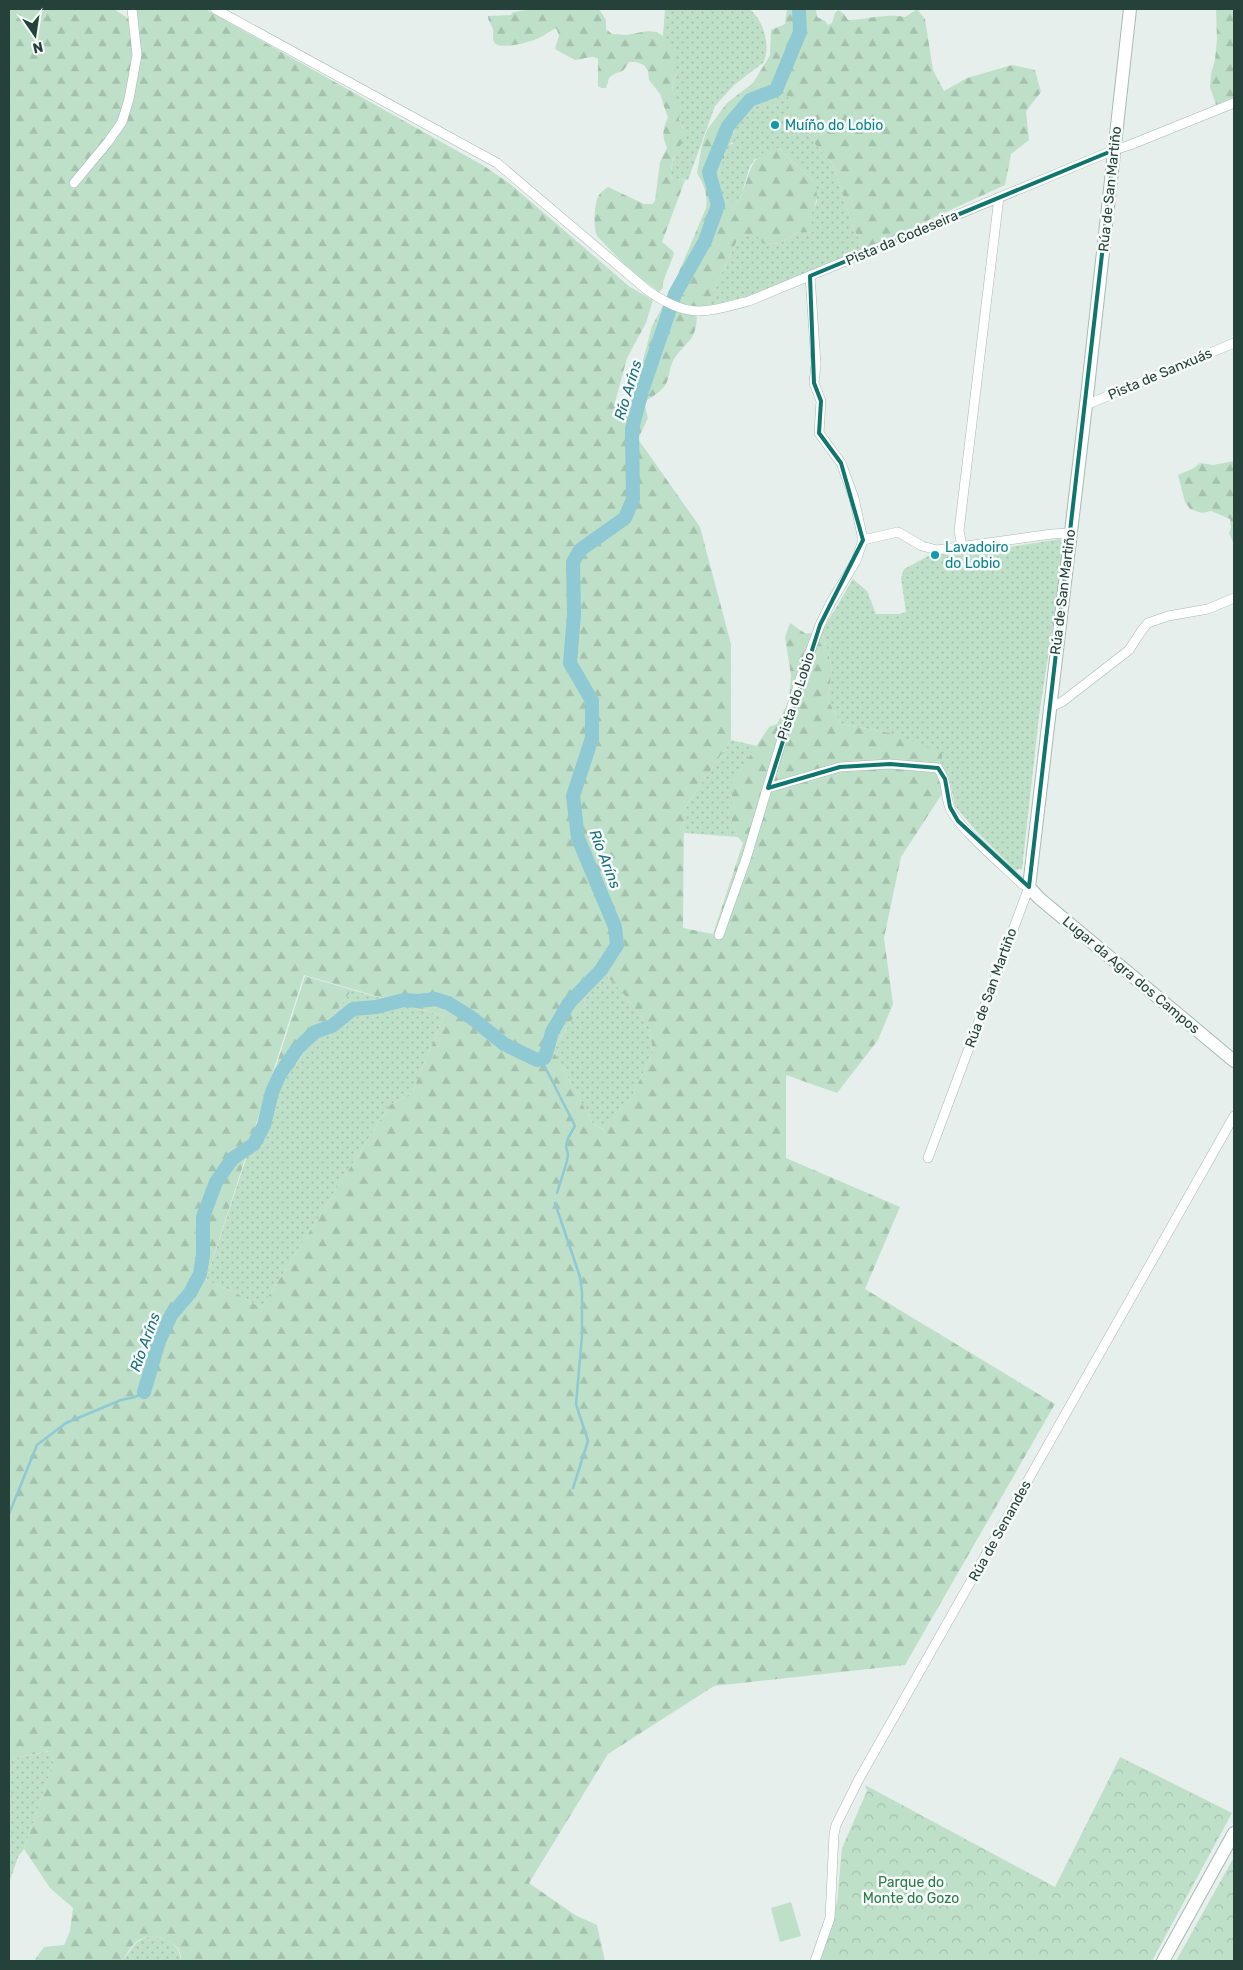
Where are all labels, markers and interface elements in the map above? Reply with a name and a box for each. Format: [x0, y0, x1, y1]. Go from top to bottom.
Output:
north arrow [10, 10, 60, 60]
text: N [31, 38, 45, 57]
place label: Muíño do Lobio [785, 117, 883, 134]
marker: Muíño do Lobio [769, 119, 781, 131]
street label: Rúa de San Martiño [1095, 125, 1125, 253]
street label: Pista da Codeseira [843, 207, 961, 269]
street label: Pista de Sanxuás [1105, 344, 1215, 404]
water label: Río Aríns [610, 358, 646, 422]
street label: Rúa de San Martiño [1047, 528, 1079, 656]
place label: Lavadoiro do Lobio [945, 539, 1009, 572]
marker: Lavadoiro do Lobio [929, 549, 941, 561]
street label: Pista do Lobio [774, 650, 818, 742]
water label: Río Aríns [586, 827, 625, 891]
street label: Lugar da Agra dos Campos [1059, 913, 1203, 1037]
street label: Rúa de San Martiño [961, 926, 1021, 1050]
water label: Río Aríns [126, 1310, 164, 1374]
street label: Rúa de Senandes [965, 1477, 1035, 1585]
park label: Parque do Monte do Gozo [863, 1874, 959, 1907]

